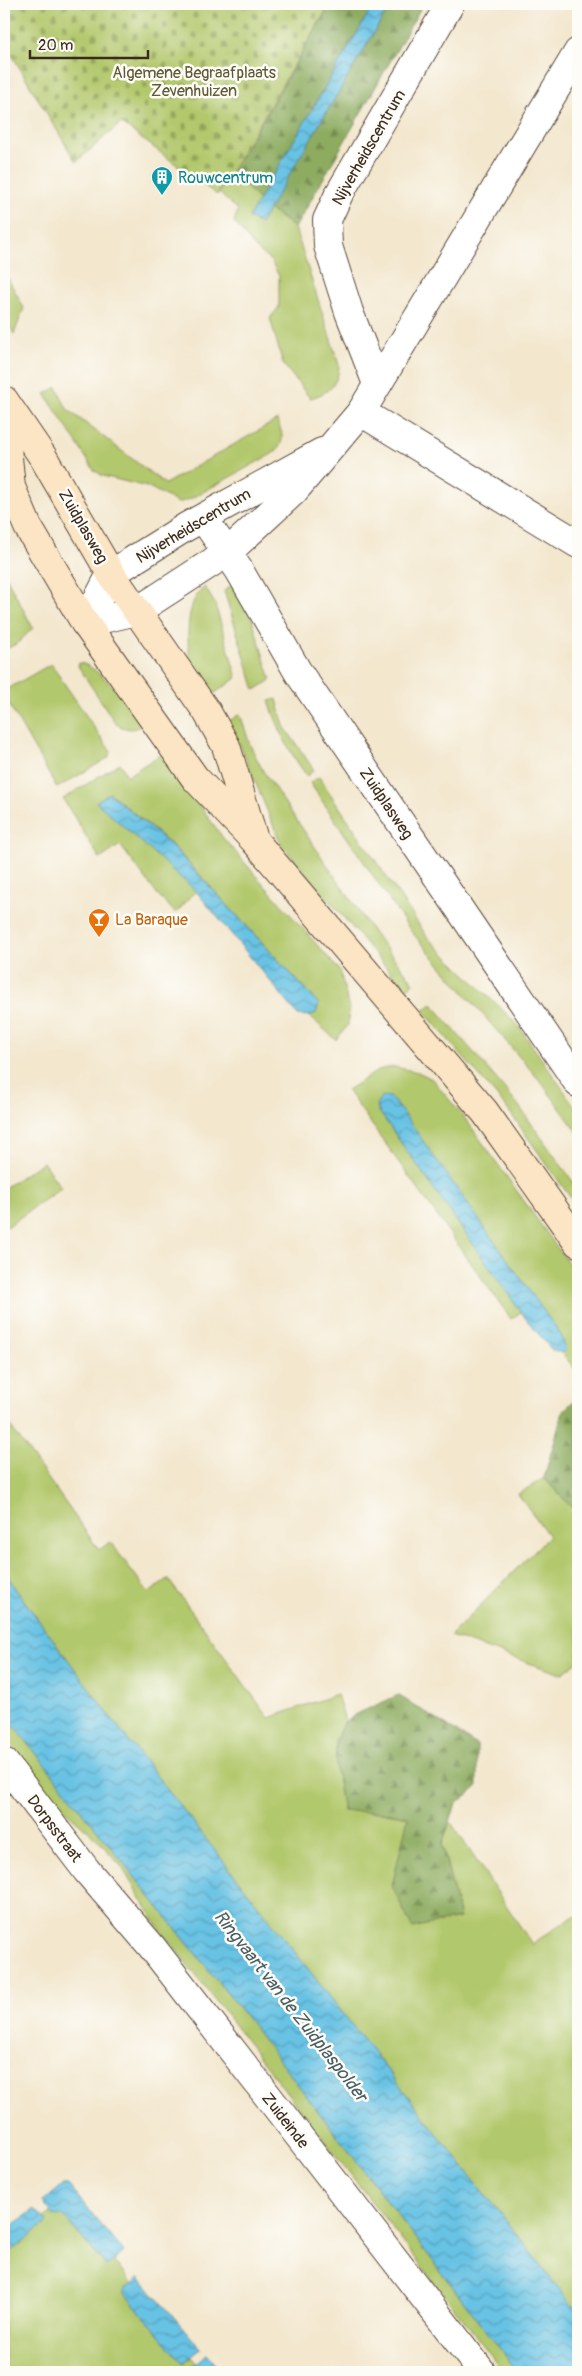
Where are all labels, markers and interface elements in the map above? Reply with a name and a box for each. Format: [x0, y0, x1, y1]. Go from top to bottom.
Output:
scale bar [30, 28, 148, 60]
text: 20 m [38, 36, 73, 55]
park label: Algemene Begraafplaats Zevenhuizen [112, 63, 276, 101]
street label: Nijverheidscentrum [328, 86, 410, 209]
building icon: Rouwcentrum [150, 165, 174, 196]
place label: Rouwcentrum [178, 168, 273, 188]
street label: Nijverheidscentrum [133, 484, 254, 568]
street label: Zuidplasweg [54, 486, 112, 567]
street label: Zuidplasweg [355, 764, 417, 843]
bar icon: La Baraque [87, 907, 111, 938]
place label: La Baraque [115, 910, 188, 930]
street label: Dorpsstraat [22, 1791, 86, 1867]
water label: Ringvaart van de Zuidplaspolder [209, 1906, 374, 2108]
street label: Zuideinde [257, 2089, 313, 2153]

